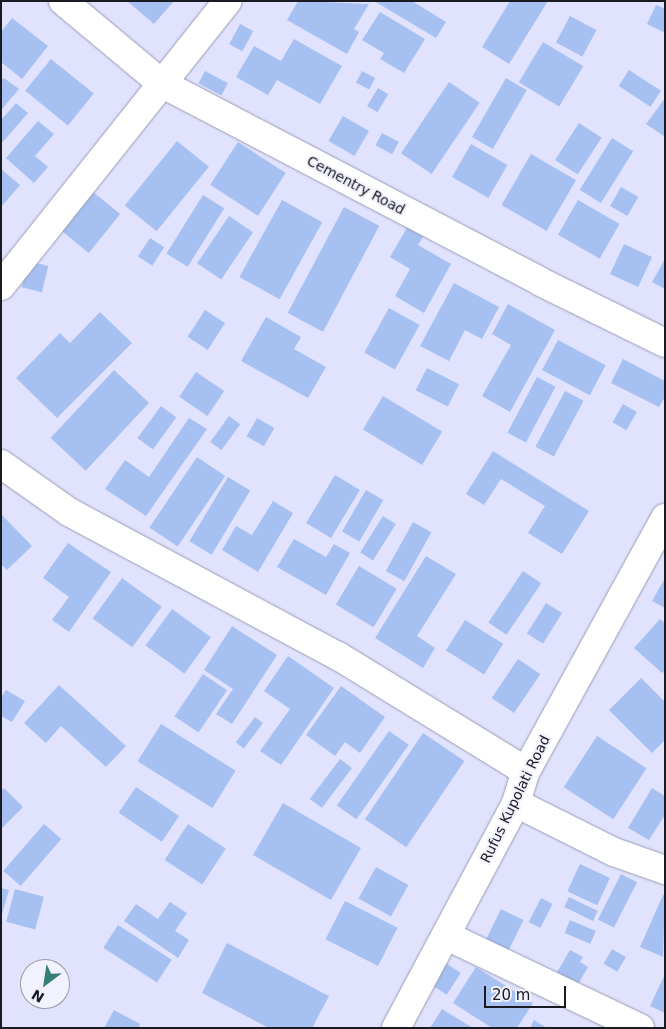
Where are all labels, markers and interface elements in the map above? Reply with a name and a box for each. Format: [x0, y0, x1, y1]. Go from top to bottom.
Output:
street label: Cementry Road [304, 152, 408, 218]
street label: Rufus Kupolati Road [477, 733, 553, 865]
north arrow [20, 959, 70, 1009]
scale bar [486, 976, 568, 1008]
text: N [29, 986, 47, 1006]
text: 20 m [492, 986, 530, 1004]

